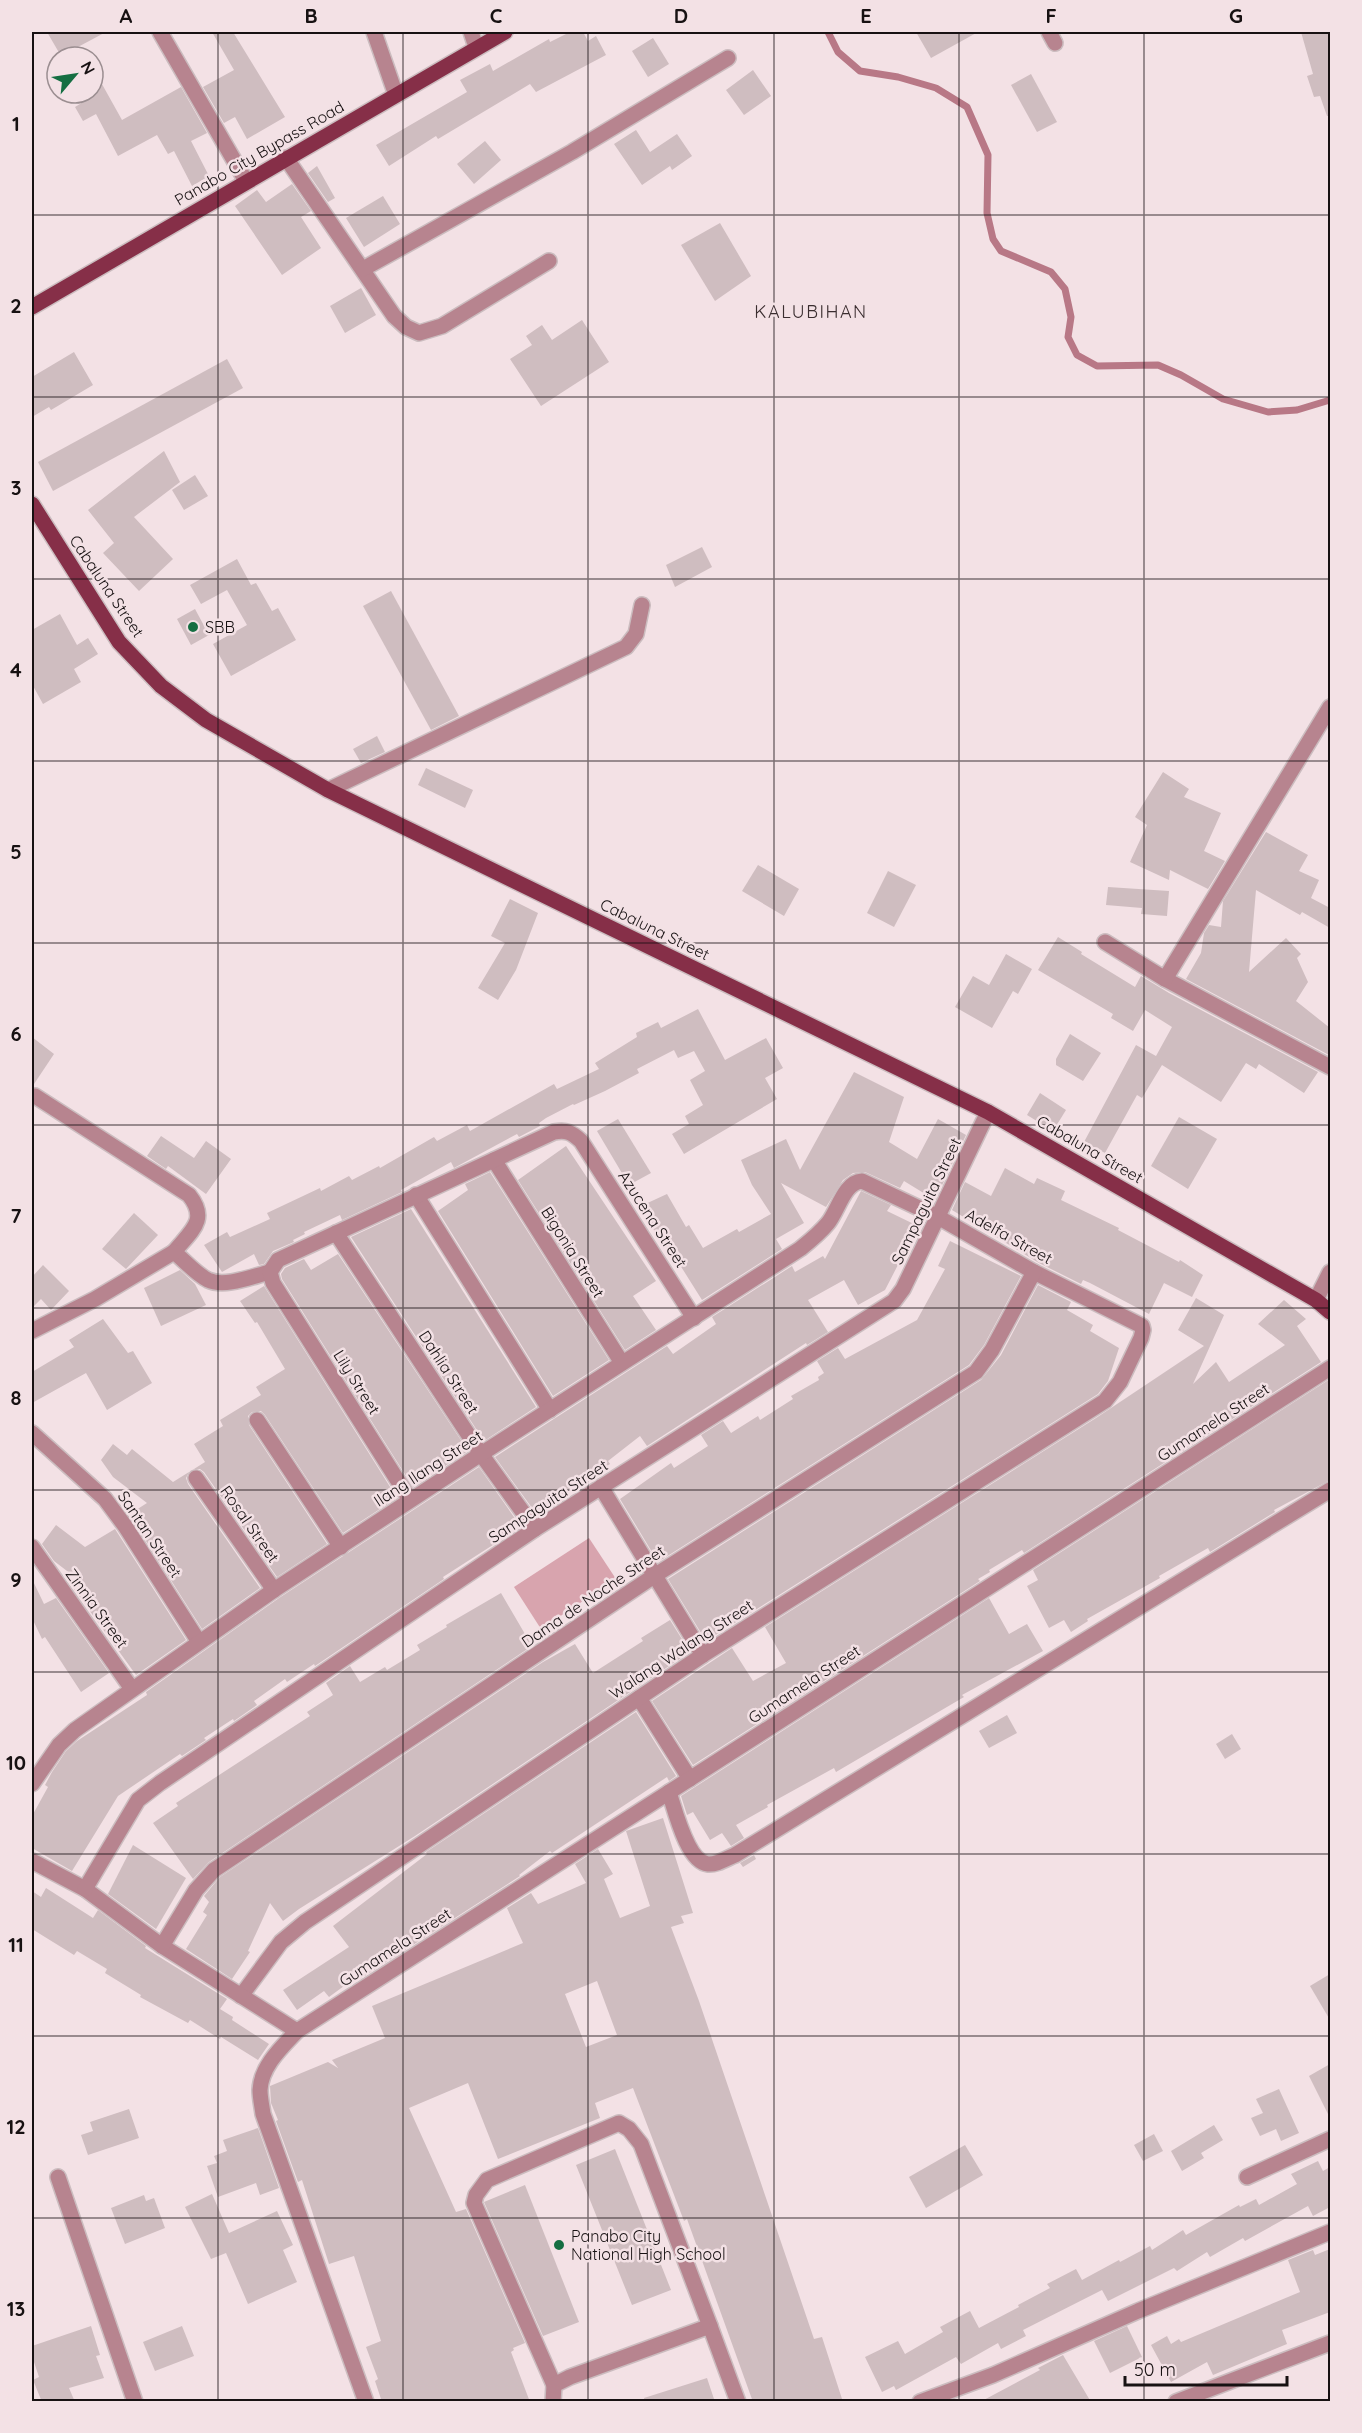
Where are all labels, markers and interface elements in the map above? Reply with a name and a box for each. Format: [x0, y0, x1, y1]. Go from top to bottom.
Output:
text: A [120, 3, 133, 28]
text: B [304, 3, 318, 28]
text: C [490, 3, 503, 28]
text: D [674, 3, 688, 28]
text: E [860, 3, 872, 28]
text: F [1045, 3, 1057, 28]
text: G [1229, 3, 1243, 28]
north arrow [45, 45, 105, 105]
text: N [77, 58, 100, 78]
street label: Panabo City Bypass Road [171, 96, 347, 210]
text: 1 [12, 111, 20, 136]
text: 2 [10, 293, 22, 318]
district label: KALUBIHAN [754, 300, 868, 323]
text: 3 [11, 475, 21, 500]
street label: Cabaluna Street [65, 531, 149, 641]
place label: SBB [205, 617, 235, 637]
marker: SBB [186, 620, 200, 634]
text: 4 [10, 657, 22, 682]
text: 5 [10, 839, 22, 864]
street label: Cabaluna Street [597, 894, 713, 964]
text: 6 [10, 1021, 22, 1046]
street label: Cabaluna Street [1033, 1111, 1147, 1187]
street label: Sampaguita Street [887, 1134, 965, 1268]
street label: Azucena Street [614, 1167, 692, 1271]
text: 7 [11, 1203, 22, 1228]
street label: Bigonia Street [537, 1203, 609, 1301]
street label: Adelfa Street [962, 1204, 1056, 1268]
street label: Dahlia Street [415, 1327, 483, 1417]
street label: Lily Street [329, 1346, 385, 1418]
street label: Gumamela Street [1153, 1378, 1273, 1466]
text: 8 [11, 1385, 22, 1410]
street label: Ilang Ilang Street [370, 1425, 486, 1511]
street label: Sampaguita Street [485, 1455, 611, 1547]
street label: Rosal Street [216, 1482, 284, 1566]
street label: Santan Street [114, 1487, 186, 1581]
street label: Dama de Noche Street [517, 1541, 669, 1651]
street label: Zinnia Street [61, 1564, 133, 1652]
text: 9 [10, 1567, 22, 1592]
street label: Walang Walang Street [605, 1595, 757, 1703]
street label: Gumamela Street [744, 1640, 864, 1728]
text: 10 [6, 1750, 26, 1775]
street label: Gumamela Street [335, 1903, 455, 1991]
text: 11 [8, 1932, 24, 1957]
text: 12 [6, 2114, 26, 2139]
place label: Panabo City National High School [571, 2226, 726, 2264]
marker: Panabo City National High School [552, 2238, 566, 2252]
text: 13 [7, 2296, 25, 2321]
scale bar [1125, 2349, 1287, 2387]
text: 50 m [1134, 2358, 1176, 2381]

